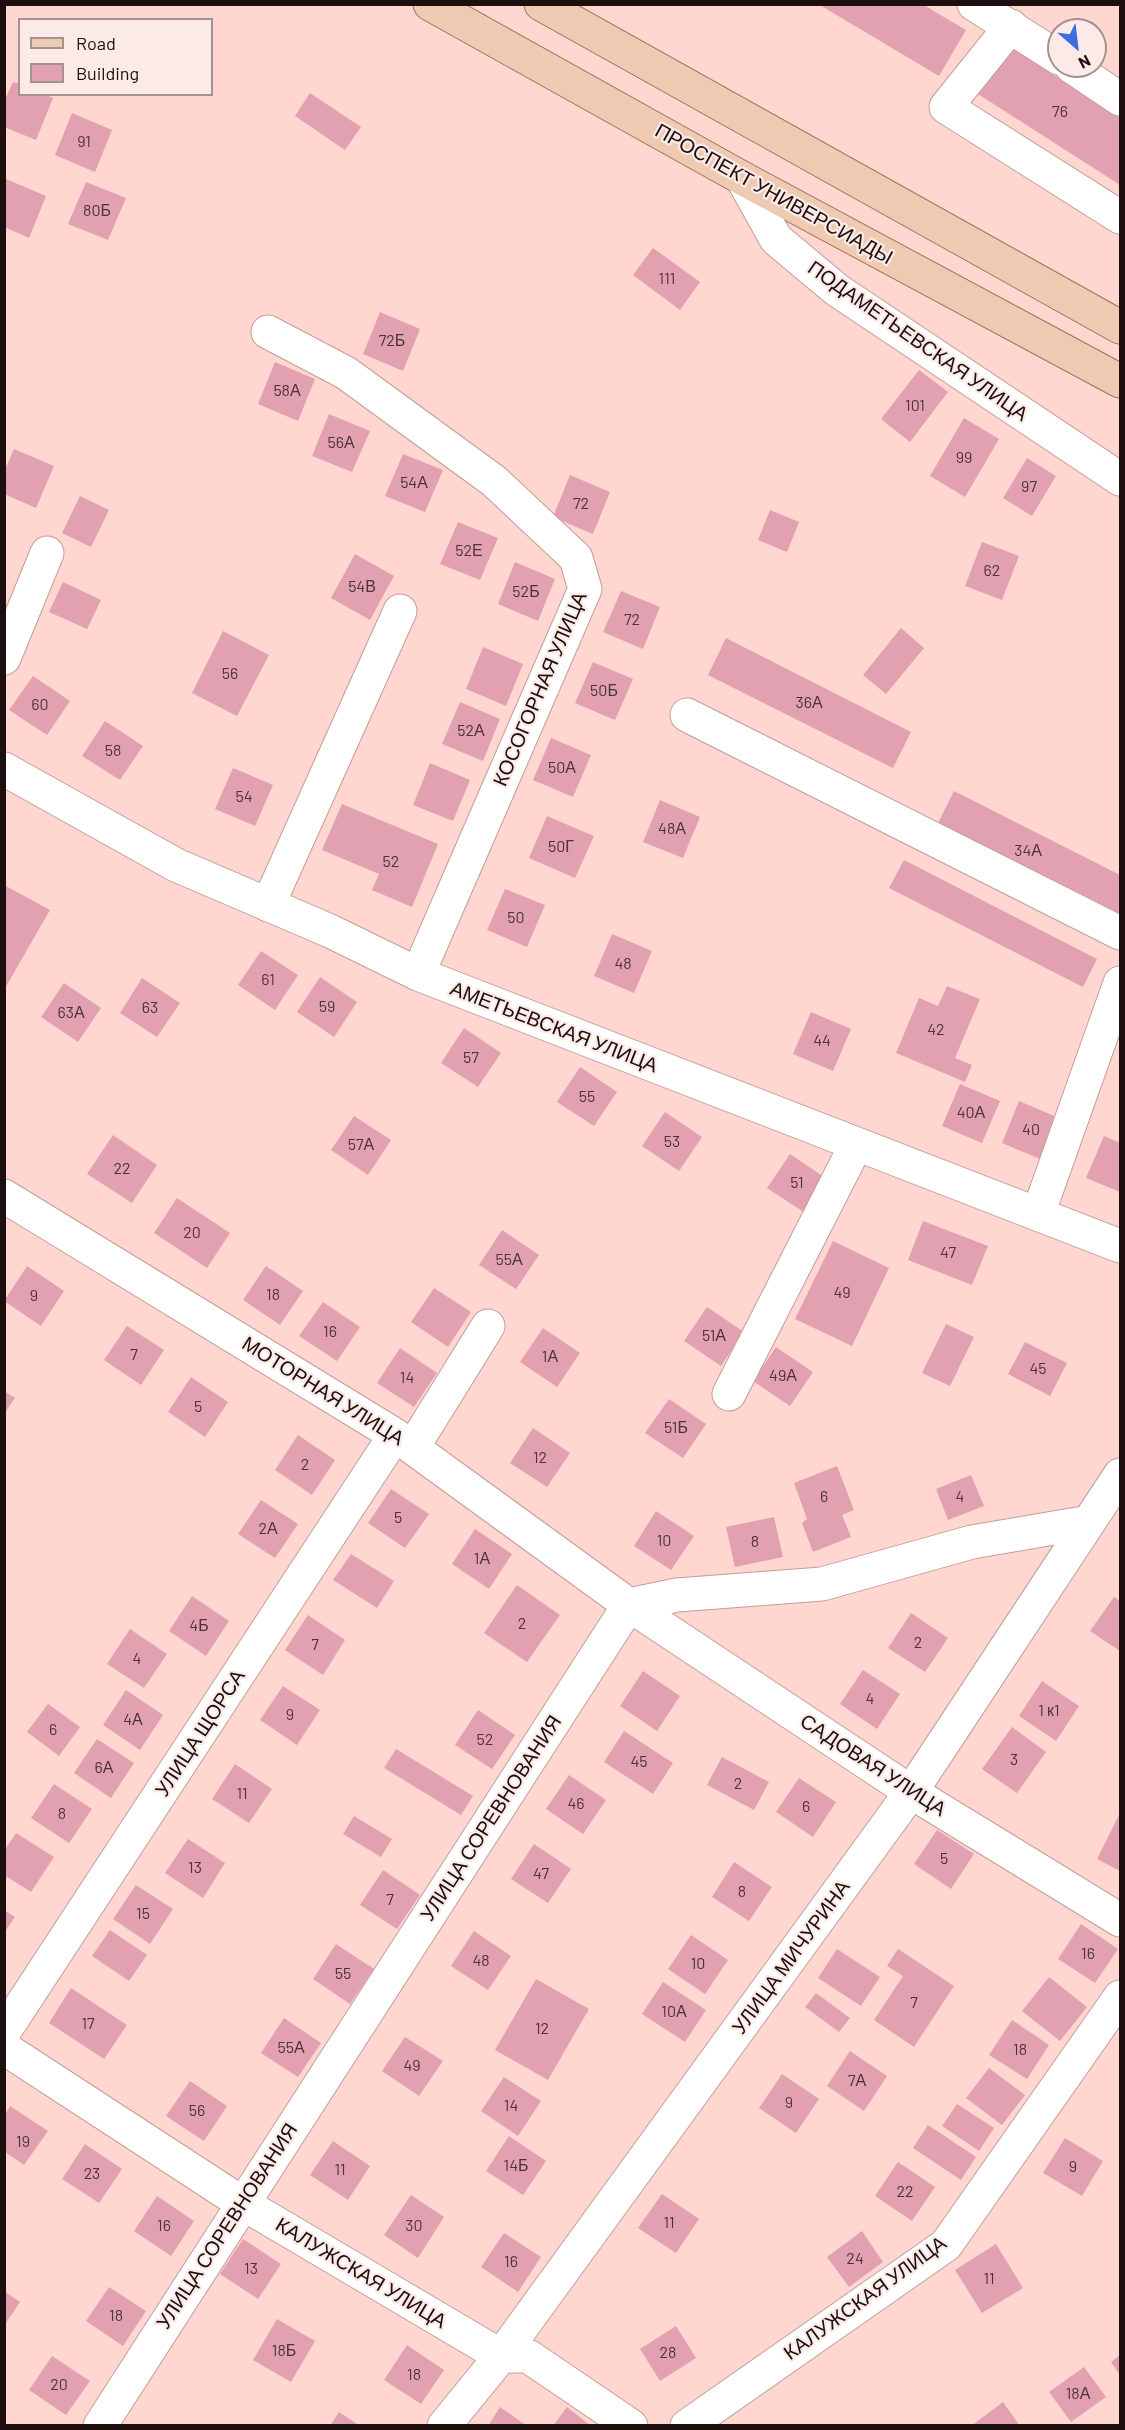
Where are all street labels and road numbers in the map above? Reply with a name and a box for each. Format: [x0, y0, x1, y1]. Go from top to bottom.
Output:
street label: ПРОСПЕКТ УНИВЕРСИАДЫ [651, 118, 897, 270]
street label: ПОДАМЕТЬЕВСКАЯ УЛИЦА [803, 256, 1033, 426]
street label: КОСОГОРНАЯ УЛИЦА [488, 588, 592, 790]
street label: АМЕТЬЕВСКАЯ УЛИЦА [447, 976, 661, 1078]
street label: МОТОРНАЯ УЛИЦА [238, 1331, 408, 1451]
street label: УЛИЦА ЩОРСА [150, 1665, 250, 1801]
street label: САДОВАЯ УЛИЦА [795, 1709, 951, 1821]
street label: УЛИЦА СОРЕВНОВАНИЯ [415, 1711, 567, 1925]
street label: УЛИЦА МИЧУРИНА [727, 1875, 855, 2039]
street label: УЛИЦА СОРЕВНОВАНИЯ [151, 2119, 303, 2333]
street label: КАЛУЖСКАЯ УЛИЦА [271, 2212, 451, 2334]
street label: КАЛУЖСКАЯ УЛИЦА [779, 2231, 951, 2365]

